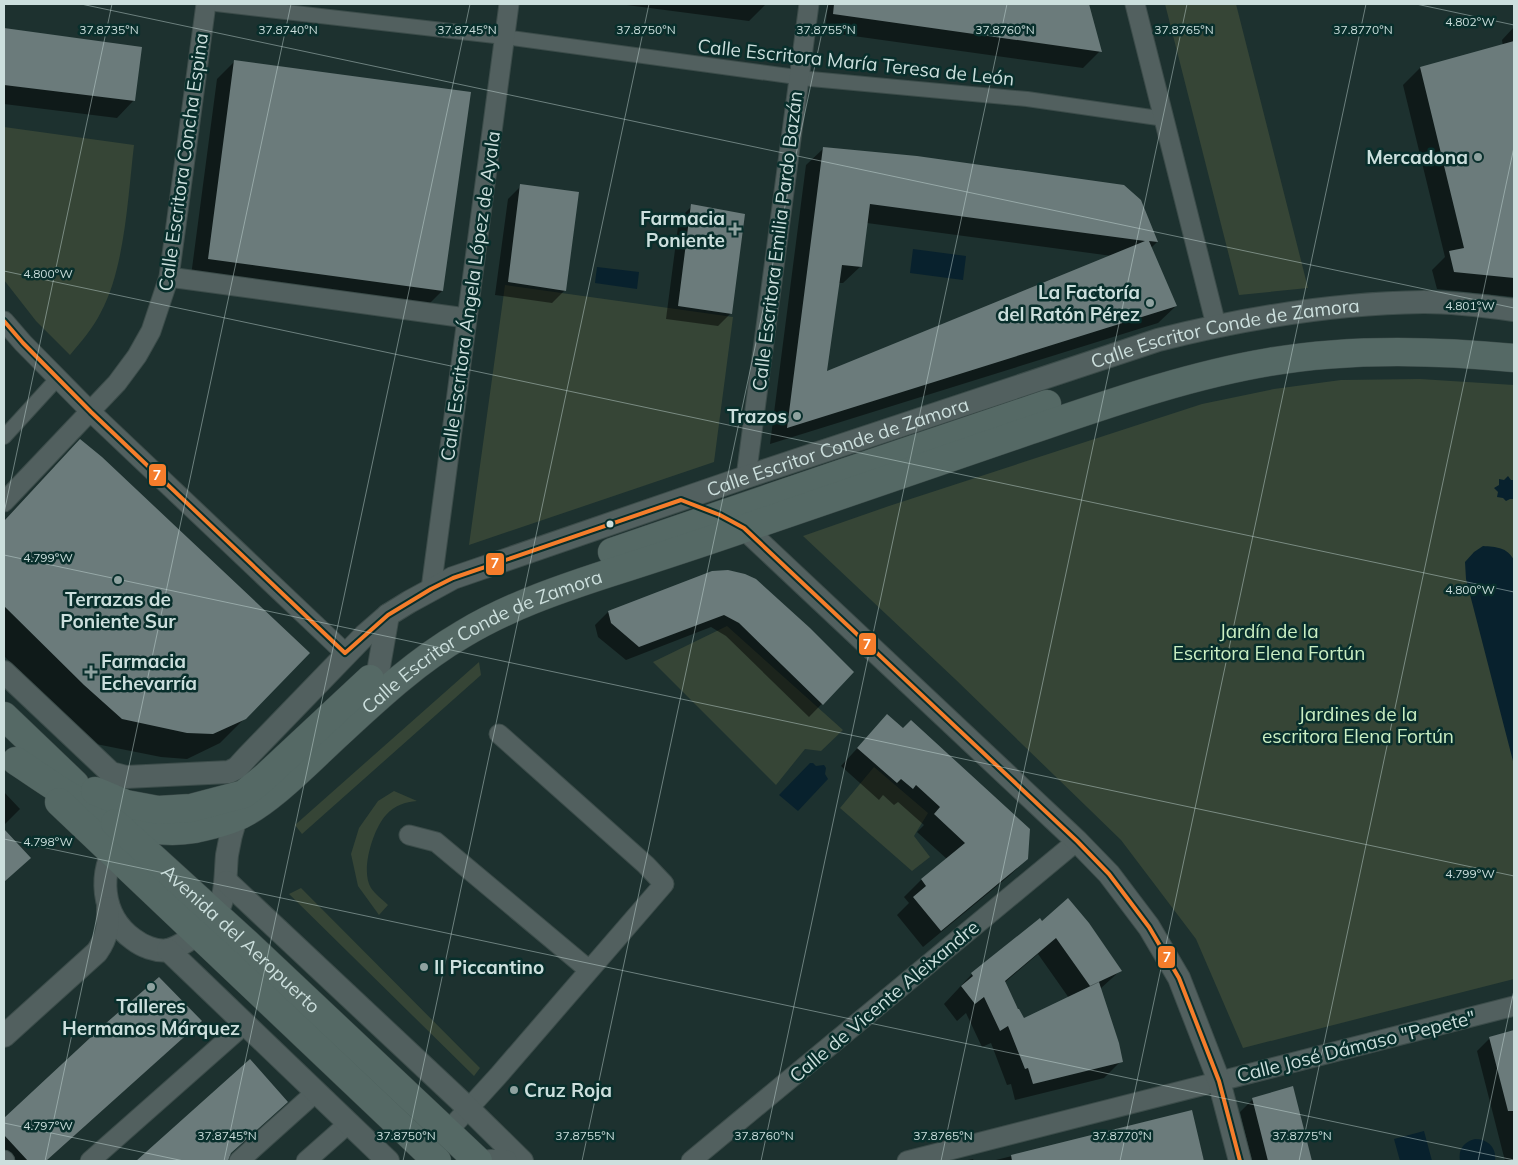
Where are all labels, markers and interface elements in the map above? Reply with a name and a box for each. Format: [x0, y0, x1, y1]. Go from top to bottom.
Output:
text: 4.802°W [1445, 14, 1495, 29]
text: 37.8735°N [79, 22, 139, 37]
text: 37.8740°N [258, 22, 318, 37]
text: 37.8745°N [437, 22, 497, 37]
text: 37.8750°N [616, 22, 676, 37]
text: 37.8755°N [796, 22, 856, 37]
text: 37.8760°N [975, 22, 1035, 37]
text: 37.8765°N [1154, 22, 1214, 37]
text: 37.8770°N [1333, 22, 1393, 37]
street label: Calle Escritora Concha Espina [153, 31, 213, 293]
street label: Calle Escritora María Teresa de León [696, 33, 1016, 91]
street label: Calle Escritora Emilia Pardo Bazán [747, 90, 807, 392]
street label: Calle Escritora Ángela López de Ayala [435, 129, 505, 463]
place label: Mercadona [1366, 145, 1468, 169]
marker: Mercadona [1472, 151, 1484, 163]
place label: Farmacia Poniente [640, 206, 725, 252]
marker: Farmacia Poniente [729, 223, 741, 235]
text: 4.800°W [23, 266, 73, 281]
place label: La Factoría del Ratón Pérez [997, 280, 1140, 326]
street label: Calle Escritor Conde de Zamora [1087, 293, 1361, 374]
marker: La Factoría del Ratón Pérez [1144, 297, 1156, 309]
text: 4.801°W [1445, 298, 1495, 313]
street label: Calle Escritor Conde de Zamora [703, 392, 972, 502]
place label: Trazos [727, 404, 787, 428]
marker: Trazos [791, 410, 803, 422]
line badge: 7 [148, 463, 167, 487]
text: 7 [153, 466, 161, 484]
unlabelled marker [605, 519, 615, 529]
text: 4.799°W [23, 550, 73, 565]
line badge: 7 [485, 552, 505, 576]
text: 7 [491, 554, 499, 572]
street label: Calle Escritor Conde de Zamora [356, 564, 605, 719]
marker: Terrazas de Poniente Sur [112, 574, 124, 586]
text: 4.800°W [1445, 582, 1495, 597]
place label: Terrazas de Poniente Sur [60, 587, 176, 633]
park label: Jardín de la Escritora Elena Fortún [1173, 619, 1365, 665]
line badge: 7 [858, 632, 877, 656]
text: 7 [863, 635, 871, 653]
place label: Farmacia Echevarría [101, 649, 197, 695]
marker: Farmacia Echevarría [85, 666, 97, 678]
park label: Jardines de la escritora Elena Fortún [1262, 702, 1454, 748]
text: 4.798°W [23, 834, 73, 849]
street label: Avenida del Aeropuerto [157, 859, 325, 1018]
text: 4.799°W [1445, 866, 1495, 881]
street label: Calle de Vicente Aleixandre [784, 915, 984, 1087]
line badge: 7 [1157, 945, 1176, 969]
text: 7 [1163, 948, 1171, 966]
place label: Il Piccantino [434, 955, 544, 979]
marker: Il Piccantino [418, 961, 430, 973]
marker: Talleres Hermanos Márquez [145, 981, 157, 993]
place label: Talleres Hermanos Márquez [62, 994, 240, 1040]
street label: Calle José Dámaso "Pepete" [1234, 1005, 1478, 1087]
place label: Cruz Roja [524, 1078, 612, 1102]
marker: Cruz Roja [508, 1084, 520, 1096]
text: 4.797°W [23, 1118, 73, 1133]
text: 37.8745°N [197, 1128, 257, 1143]
text: 37.8750°N [376, 1128, 436, 1143]
text: 37.8755°N [555, 1128, 615, 1143]
text: 37.8760°N [734, 1128, 794, 1143]
text: 37.8765°N [913, 1128, 973, 1143]
text: 37.8770°N [1092, 1128, 1152, 1143]
text: 37.8775°N [1272, 1128, 1332, 1143]

